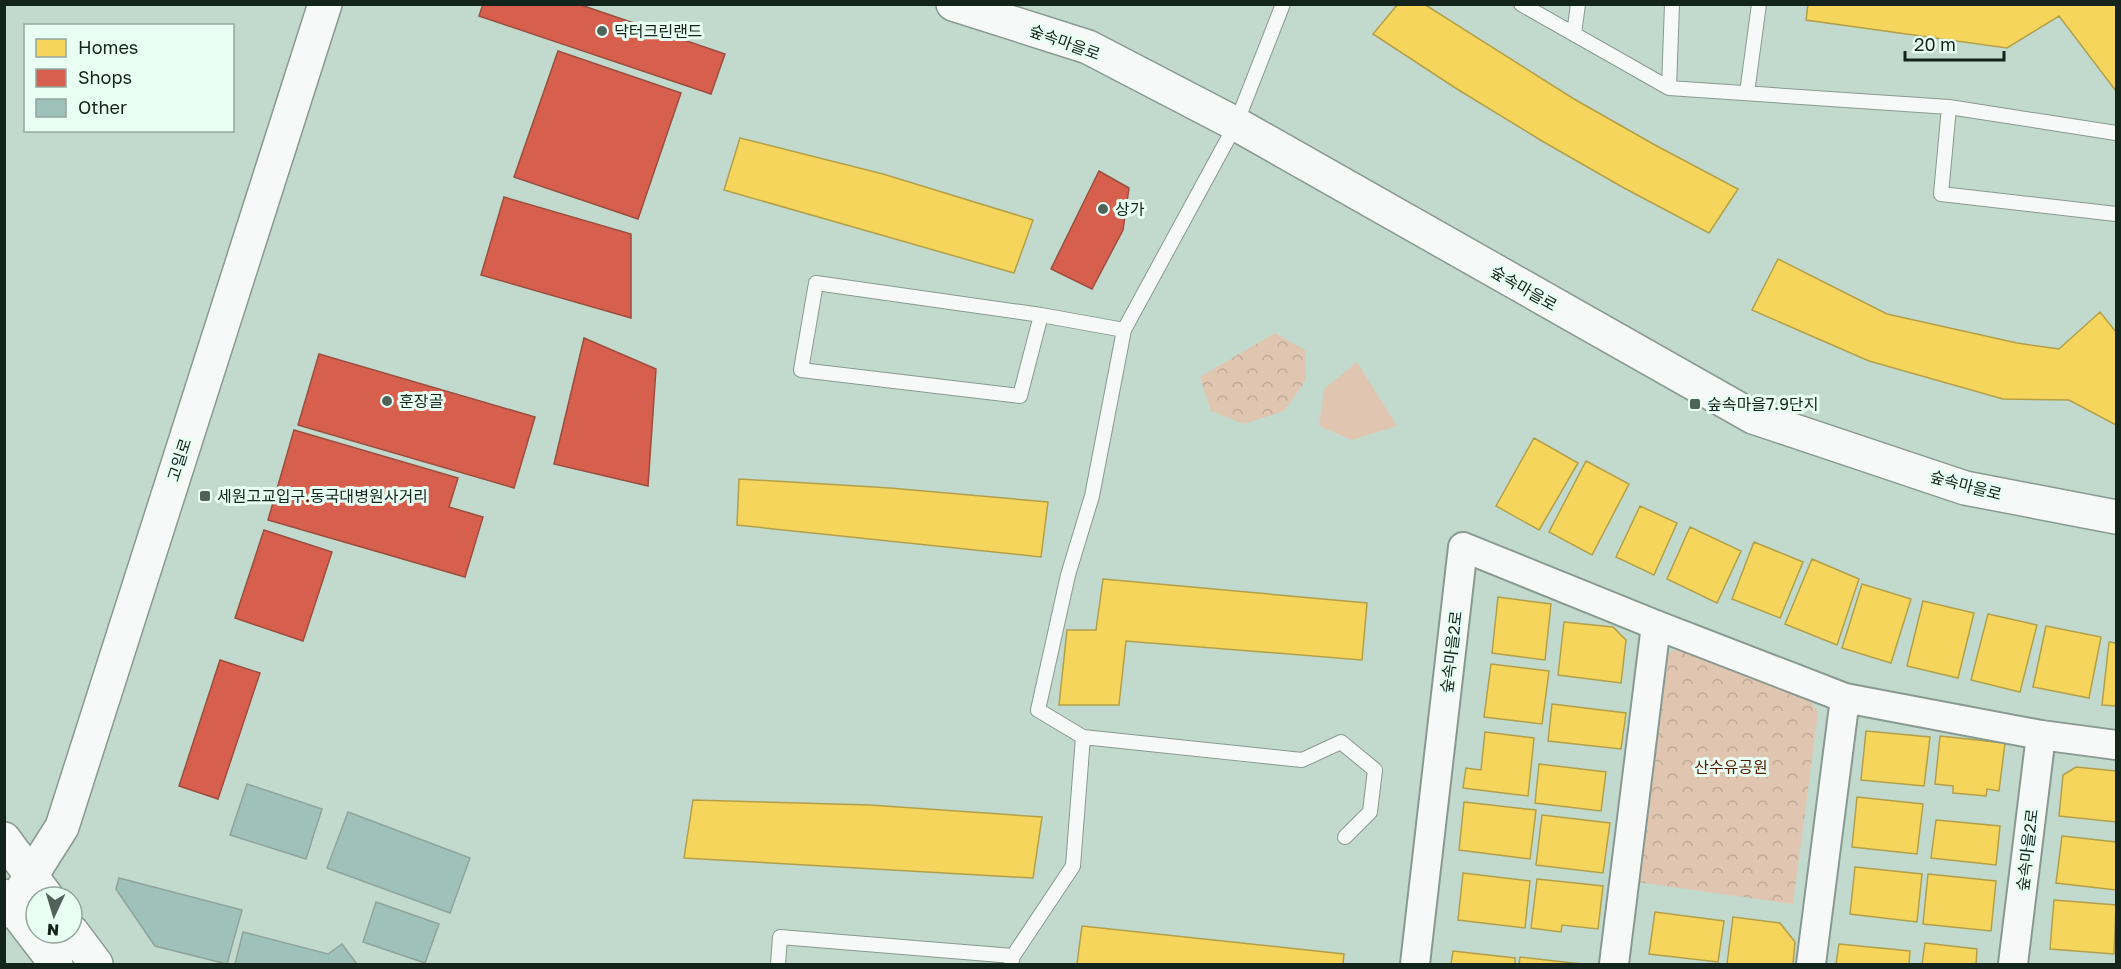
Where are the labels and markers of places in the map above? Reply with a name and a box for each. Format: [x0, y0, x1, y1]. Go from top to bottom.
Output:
place label: 닥터크린랜드 [614, 21, 702, 41]
marker: 닥터크린랜드 [595, 24, 609, 38]
place label: 상가 [1115, 199, 1145, 219]
marker: 상가 [1096, 202, 1110, 216]
place label: 훈장골 [399, 391, 443, 411]
marker: 훈장골 [380, 394, 394, 408]
place label: 숲속마을7.9단지 [1707, 394, 1818, 414]
marker: 숲속마을7.9단지 [1688, 397, 1702, 411]
place label: 세원고교입구.동국대병원사거리 [217, 486, 428, 506]
marker: 세원고교입구.동국대병원사거리 [198, 489, 212, 503]

